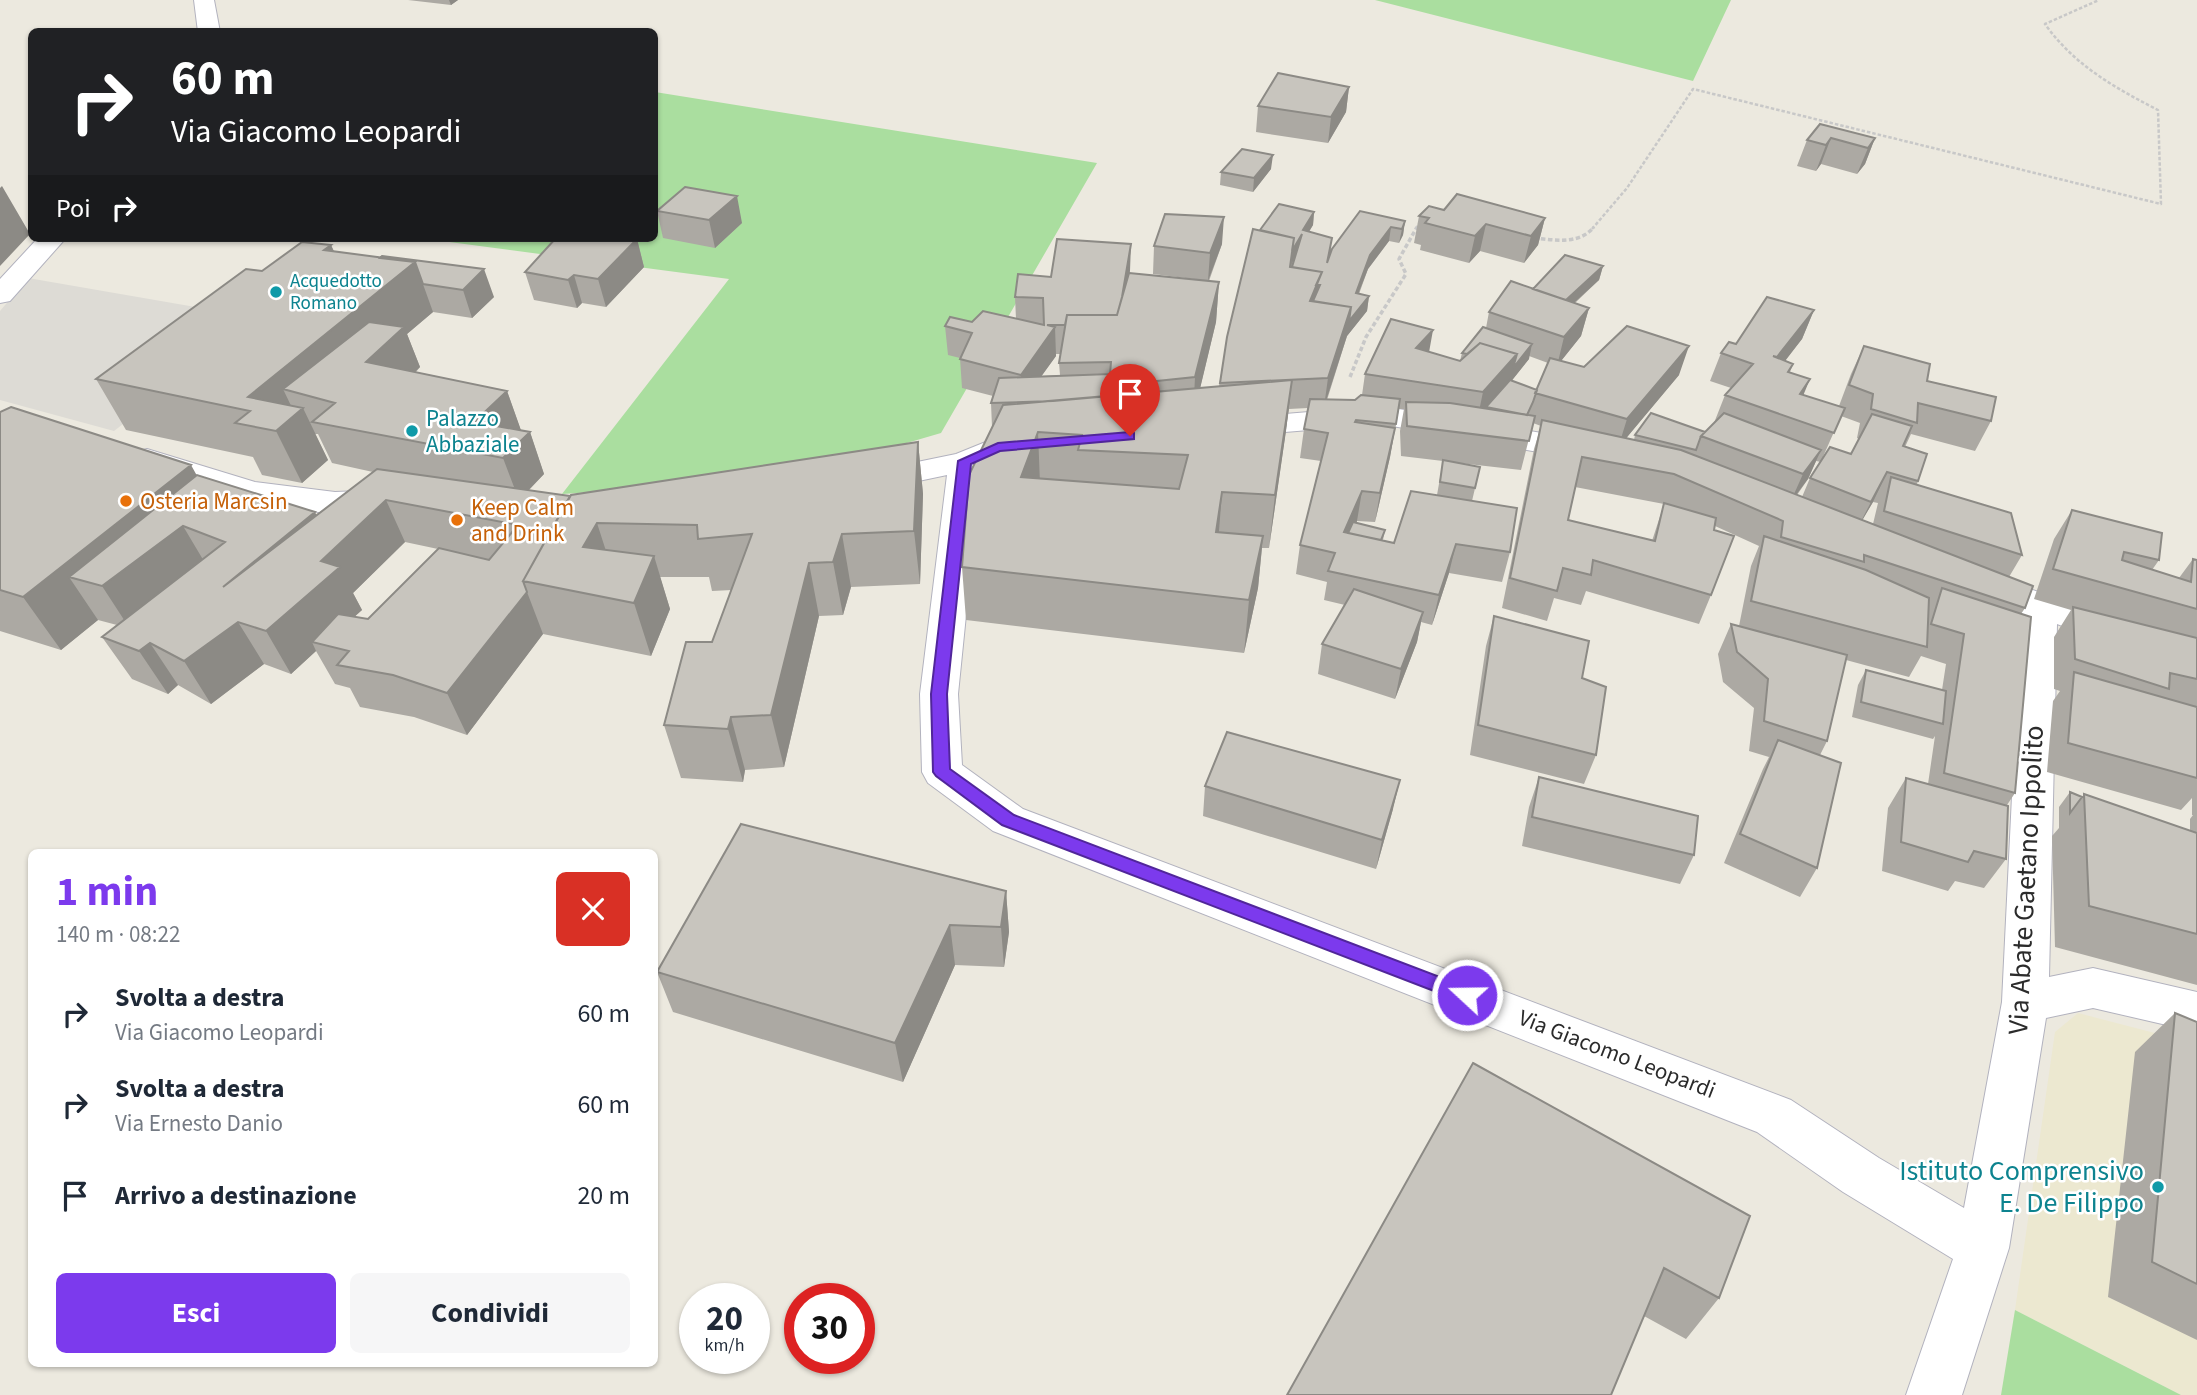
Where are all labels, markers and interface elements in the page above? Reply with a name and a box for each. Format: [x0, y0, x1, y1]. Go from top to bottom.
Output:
text: 60 m [171, 44, 275, 114]
icon: right [56, 56, 147, 147]
text: Via Giacomo Leopardi [171, 109, 461, 155]
icon: right [105, 189, 143, 227]
text: Poi [56, 190, 91, 227]
place label: Acquedotto Romano [290, 268, 382, 317]
marker: Acquedotto Romano [268, 284, 284, 300]
pin [1100, 364, 1160, 436]
icon: arrive [1111, 375, 1149, 413]
place label: Palazzo Abbaziale [426, 402, 520, 461]
marker: Palazzo Abbaziale [404, 423, 420, 439]
place label: Osteria Marcsin [140, 485, 288, 518]
place label: Keep Calm and Drink [471, 491, 574, 550]
marker: Osteria Marcsin [118, 493, 134, 509]
marker: Keep Calm and Drink [449, 512, 465, 528]
street label: Via Abate Gaetano Ippolito [1998, 724, 2054, 1036]
text: 1 min [56, 862, 158, 922]
button: close [556, 872, 630, 946]
text: 140 m · 08:22 [56, 918, 180, 951]
position arrow [1430, 958, 1504, 1032]
text: Svolta a destra [115, 979, 285, 1016]
icon: right [56, 995, 94, 1033]
text: 60 m [577, 995, 630, 1032]
street label: Via Giacomo Leopardi [1514, 1001, 1720, 1107]
text: Via Giacomo Leopardi [115, 1016, 324, 1049]
text: Svolta a destra [115, 1070, 285, 1107]
icon: right [56, 1086, 94, 1124]
text: 60 m [577, 1086, 630, 1123]
text: Via Ernesto Danio [115, 1107, 283, 1140]
place label: Istituto Comprensivo E. De Filippo [1899, 1151, 2144, 1223]
icon: arrive [56, 1177, 94, 1215]
text: Arrivo a destinazione [115, 1177, 357, 1214]
text: 20 m [577, 1177, 630, 1214]
marker: Istituto Comprensivo E. De Filippo [2150, 1179, 2166, 1195]
button: Esci [56, 1273, 336, 1353]
button: Condividi [350, 1273, 630, 1353]
speed limit sign: 30 [784, 1283, 875, 1374]
text: 20 [706, 1294, 743, 1344]
text: km/h [705, 1333, 744, 1358]

